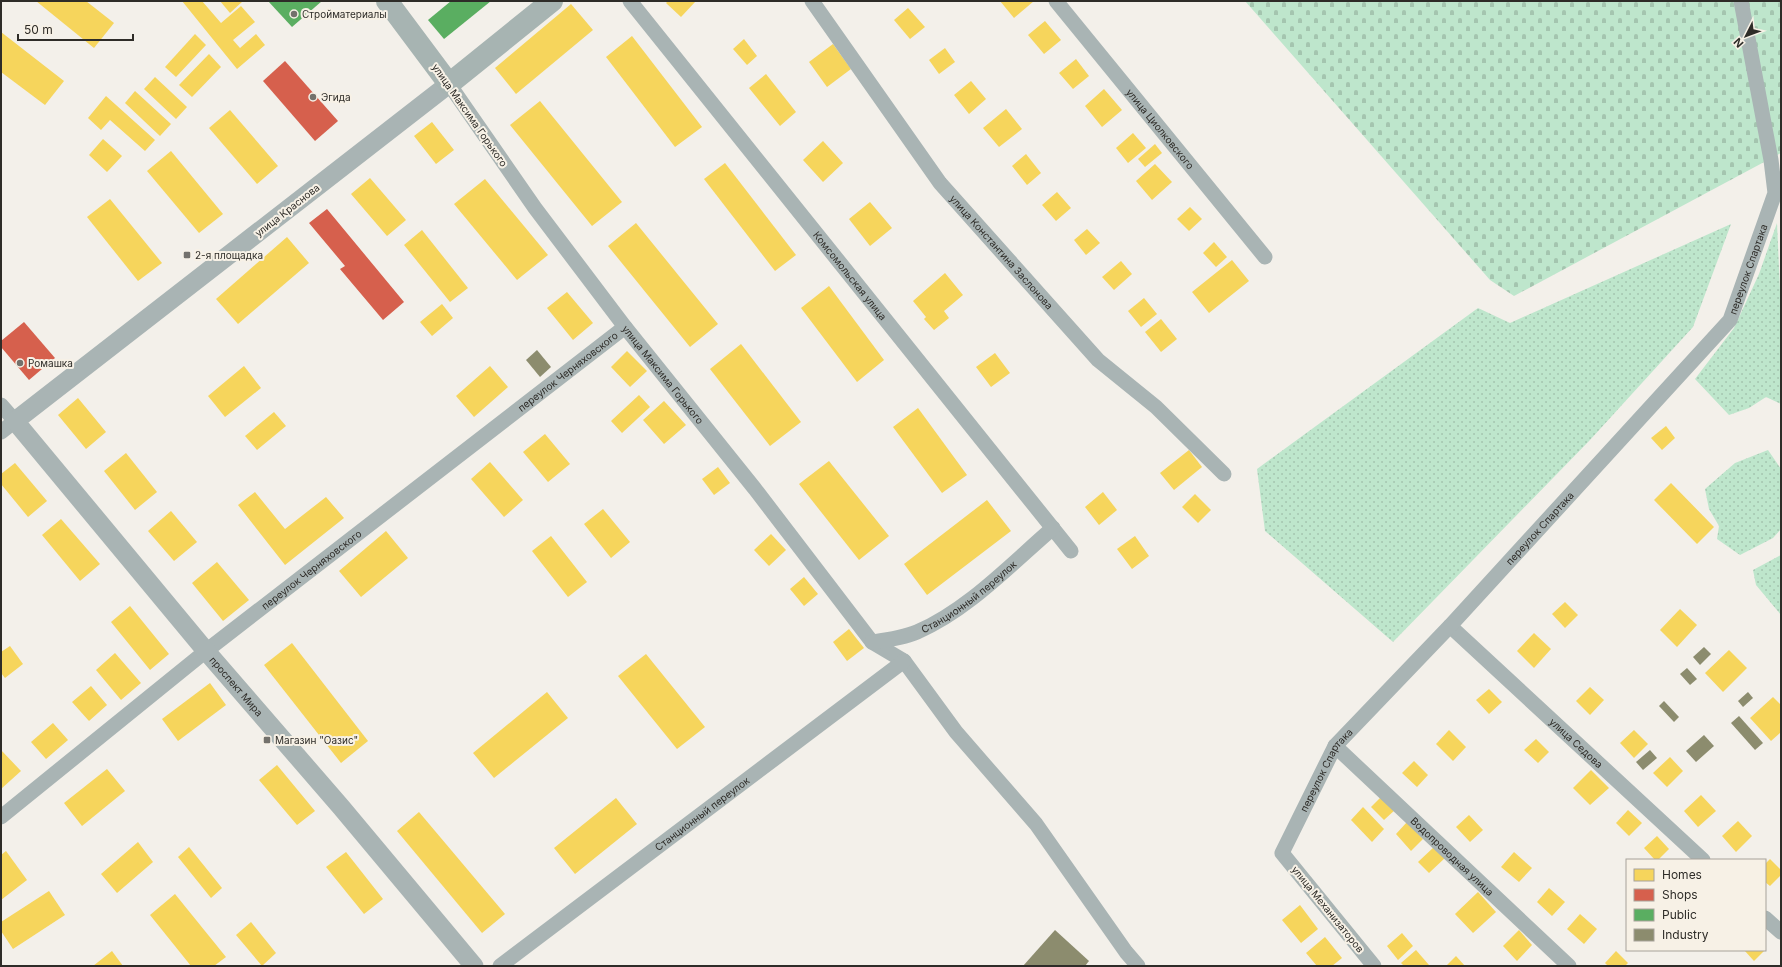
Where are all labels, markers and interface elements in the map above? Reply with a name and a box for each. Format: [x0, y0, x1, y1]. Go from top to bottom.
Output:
place label: Стройматериалы [302, 8, 387, 20]
marker: Стройматериалы [289, 9, 299, 19]
scale bar [18, 16, 133, 42]
north arrow [1726, 16, 1766, 56]
text: 50 m [24, 22, 53, 37]
text: N [1731, 35, 1747, 50]
street label: улица Максима Горького [430, 61, 510, 169]
street label: улица Циолковского [1124, 86, 1197, 171]
place label: Эгида [321, 91, 351, 103]
marker: Эгида [308, 92, 318, 102]
street label: улица Краснова [252, 181, 322, 239]
street label: улица Константина Заслонова [947, 192, 1056, 312]
street label: переулок Спартака [1726, 222, 1770, 316]
street label: Комсомольская улица [811, 229, 889, 322]
place label: 2-я площадка [195, 249, 263, 261]
marker: 2-я площадка [182, 250, 192, 260]
street label: улица Максима Горького [620, 323, 706, 426]
street label: переулок Черняховского [515, 329, 620, 414]
place label: Ромашка [28, 357, 73, 369]
marker: Ромашка [15, 358, 25, 368]
street label: переулок Спартака [1503, 489, 1576, 567]
street label: переулок Черняховского [259, 527, 364, 612]
street label: Станционный переулок [919, 557, 1019, 635]
street label: проспект Мира [207, 654, 266, 719]
street label: улица Седова [1547, 715, 1605, 770]
street label: переулок Спартака [1297, 726, 1355, 814]
place label: Магазин "Оазис" [275, 734, 358, 746]
marker: Магазин "Оазис" [262, 735, 272, 745]
street label: Станционный переулок [652, 774, 752, 853]
street label: Водопроводная улица [1408, 815, 1496, 898]
legend [1626, 859, 1766, 951]
street label: улица Механизаторов [1289, 863, 1367, 955]
text: Homes [1662, 867, 1702, 882]
text: Shops [1662, 887, 1698, 902]
text: Public [1662, 907, 1697, 922]
text: Industry [1662, 927, 1709, 942]

